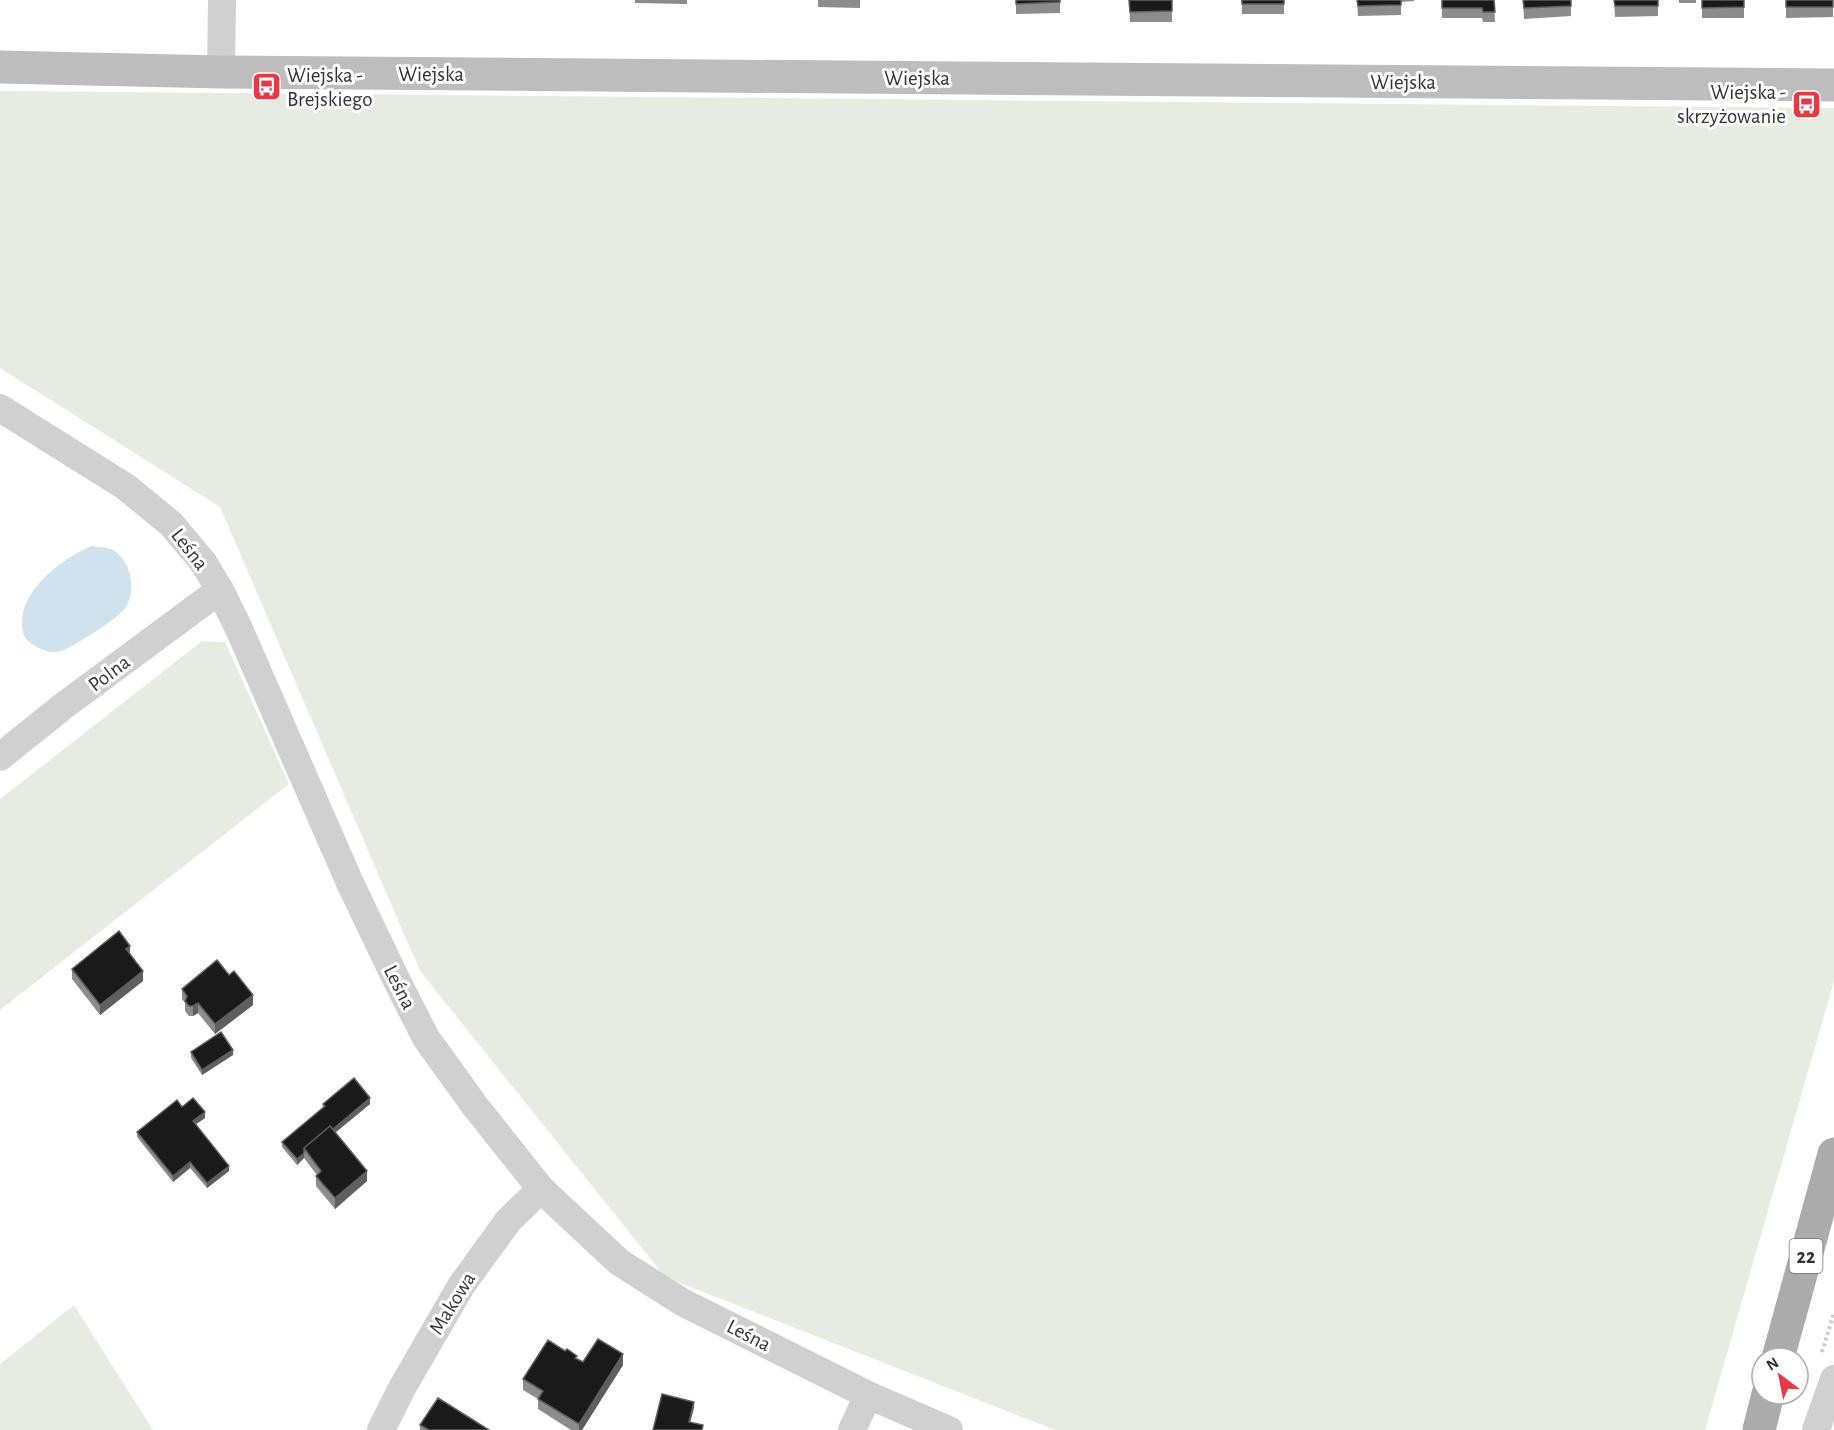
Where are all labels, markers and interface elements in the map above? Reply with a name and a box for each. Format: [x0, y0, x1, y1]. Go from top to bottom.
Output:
street label: Wiejska [398, 64, 464, 85]
place label: Wiejska - Brejskiego [287, 65, 373, 110]
street label: Wiejska [884, 68, 950, 89]
bus stop icon: Wiejska - Brejskiego [250, 71, 282, 103]
street label: Wiejska [1370, 72, 1436, 93]
place label: Wiejska - skrzyżowanie [1677, 82, 1786, 127]
bus stop icon: Wiejska - skrzyżowanie [1791, 88, 1823, 120]
street label: Leśna [167, 525, 212, 574]
street label: Polna [85, 651, 134, 696]
street label: Leśna [380, 962, 420, 1013]
road number: 22 [1790, 1239, 1822, 1273]
street label: Makowa [425, 1268, 480, 1338]
street label: Leśna [723, 1316, 774, 1355]
north arrow [1750, 1346, 1810, 1406]
text: N [1764, 1354, 1782, 1374]

